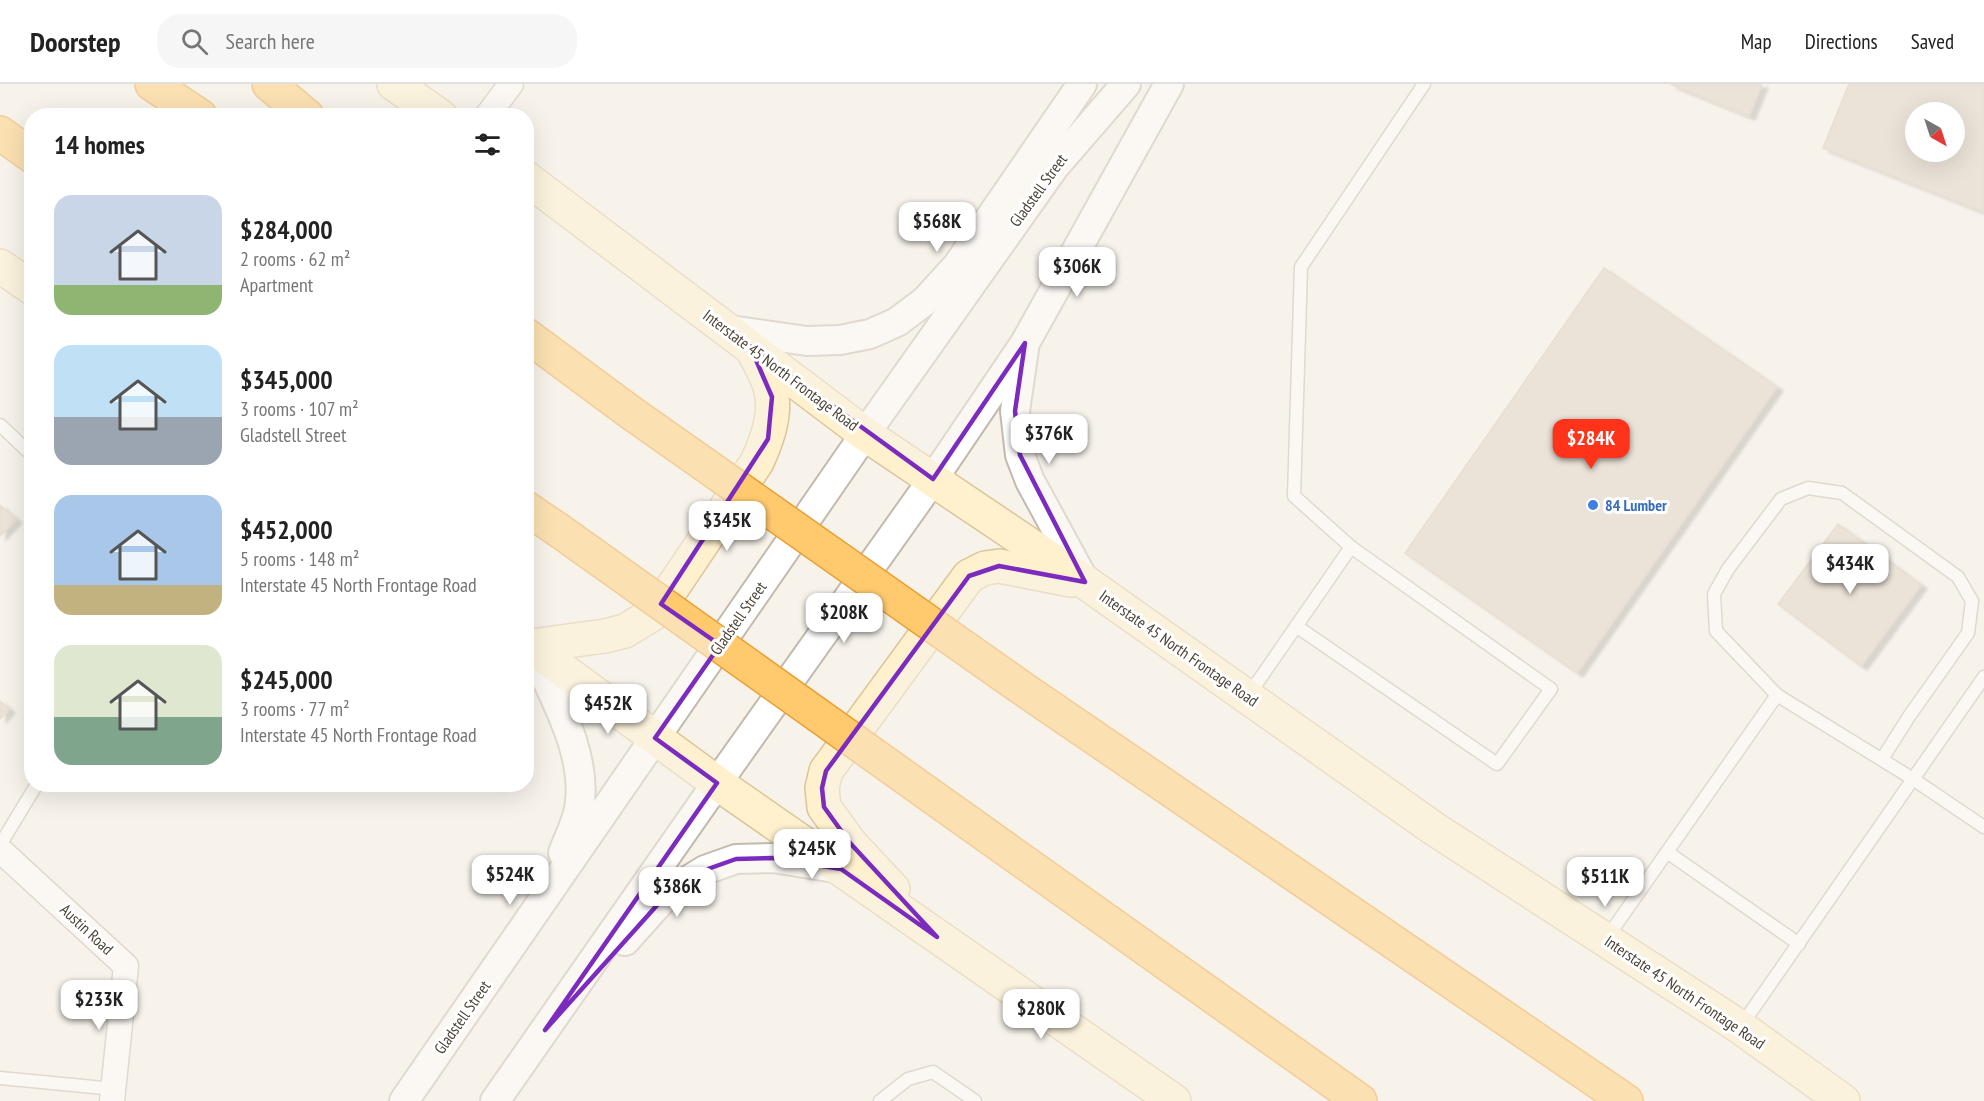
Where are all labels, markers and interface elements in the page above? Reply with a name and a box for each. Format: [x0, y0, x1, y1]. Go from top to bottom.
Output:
search box [157, 14, 577, 68]
text: Doorstep [30, 23, 121, 60]
icon: search [178, 25, 211, 58]
text: Search here [226, 27, 315, 55]
text: Map [1741, 28, 1772, 55]
text: Directions [1805, 28, 1878, 55]
text: Saved [1911, 28, 1954, 55]
north arrow [1905, 102, 1965, 162]
map controls [1905, 102, 1965, 162]
text: 14 homes [54, 128, 145, 161]
icon: filters [471, 128, 504, 161]
street label: Gladstell Street [1005, 149, 1071, 230]
pin: $568K [895, 202, 979, 253]
text: $568K [913, 208, 961, 234]
text: $284,000 [240, 213, 333, 246]
icon: home [102, 219, 174, 291]
text: 2 rooms · 62 m² [240, 246, 350, 272]
pin: $306K [1035, 247, 1119, 298]
text: $306K [1053, 253, 1101, 279]
text: Apartment [240, 272, 313, 298]
street label: Interstate 45 North Frontage Road [699, 305, 863, 435]
text: $345,000 [240, 363, 333, 396]
icon: home [102, 369, 174, 441]
text: 3 rooms · 107 m² [240, 396, 359, 422]
pin: $376K [1007, 414, 1091, 465]
pin: $284K [1549, 419, 1633, 470]
text: $376K [1025, 420, 1073, 446]
text: Gladstell Street [240, 422, 346, 448]
text: $284K [1567, 425, 1615, 451]
place label: 84 Lumber [1605, 495, 1667, 515]
marker: 84 Lumber [1586, 498, 1600, 512]
pin: $345K [685, 501, 769, 552]
text: $345K [703, 507, 751, 533]
text: $452,000 [240, 513, 333, 546]
icon: home [102, 519, 174, 591]
pin: $434K [1808, 544, 1892, 595]
text: 5 rooms · 148 m² [240, 546, 359, 572]
text: $434K [1826, 550, 1874, 576]
text: Interstate 45 North Frontage Road [240, 572, 477, 598]
street label: Gladstell Street [705, 577, 771, 659]
street label: Interstate 45 North Frontage Road [1096, 586, 1262, 711]
pin: $208K [802, 593, 886, 644]
text: $208K [820, 599, 868, 625]
text: $245,000 [240, 663, 333, 696]
icon: home [102, 669, 174, 741]
pin: $452K [566, 684, 650, 735]
text: $452K [584, 690, 632, 716]
text: 3 rooms · 77 m² [240, 696, 350, 722]
text: Interstate 45 North Frontage Road [240, 722, 477, 748]
pin: $245K [770, 829, 854, 880]
text: $245K [788, 835, 836, 861]
pin: $524K [468, 855, 552, 906]
pin: $511K [1563, 857, 1647, 908]
text: $524K [486, 861, 534, 887]
text: $511K [1581, 863, 1629, 889]
pin: $386K [635, 867, 719, 918]
text: $386K [653, 873, 701, 899]
street label: Austin Road [56, 899, 118, 959]
street label: Interstate 45 North Frontage Road [1601, 931, 1769, 1053]
street label: Gladstell Street [429, 976, 495, 1058]
pin: $233K [57, 980, 141, 1031]
text: $233K [75, 986, 123, 1012]
pin: $280K [999, 989, 1083, 1040]
text: $280K [1017, 995, 1065, 1021]

